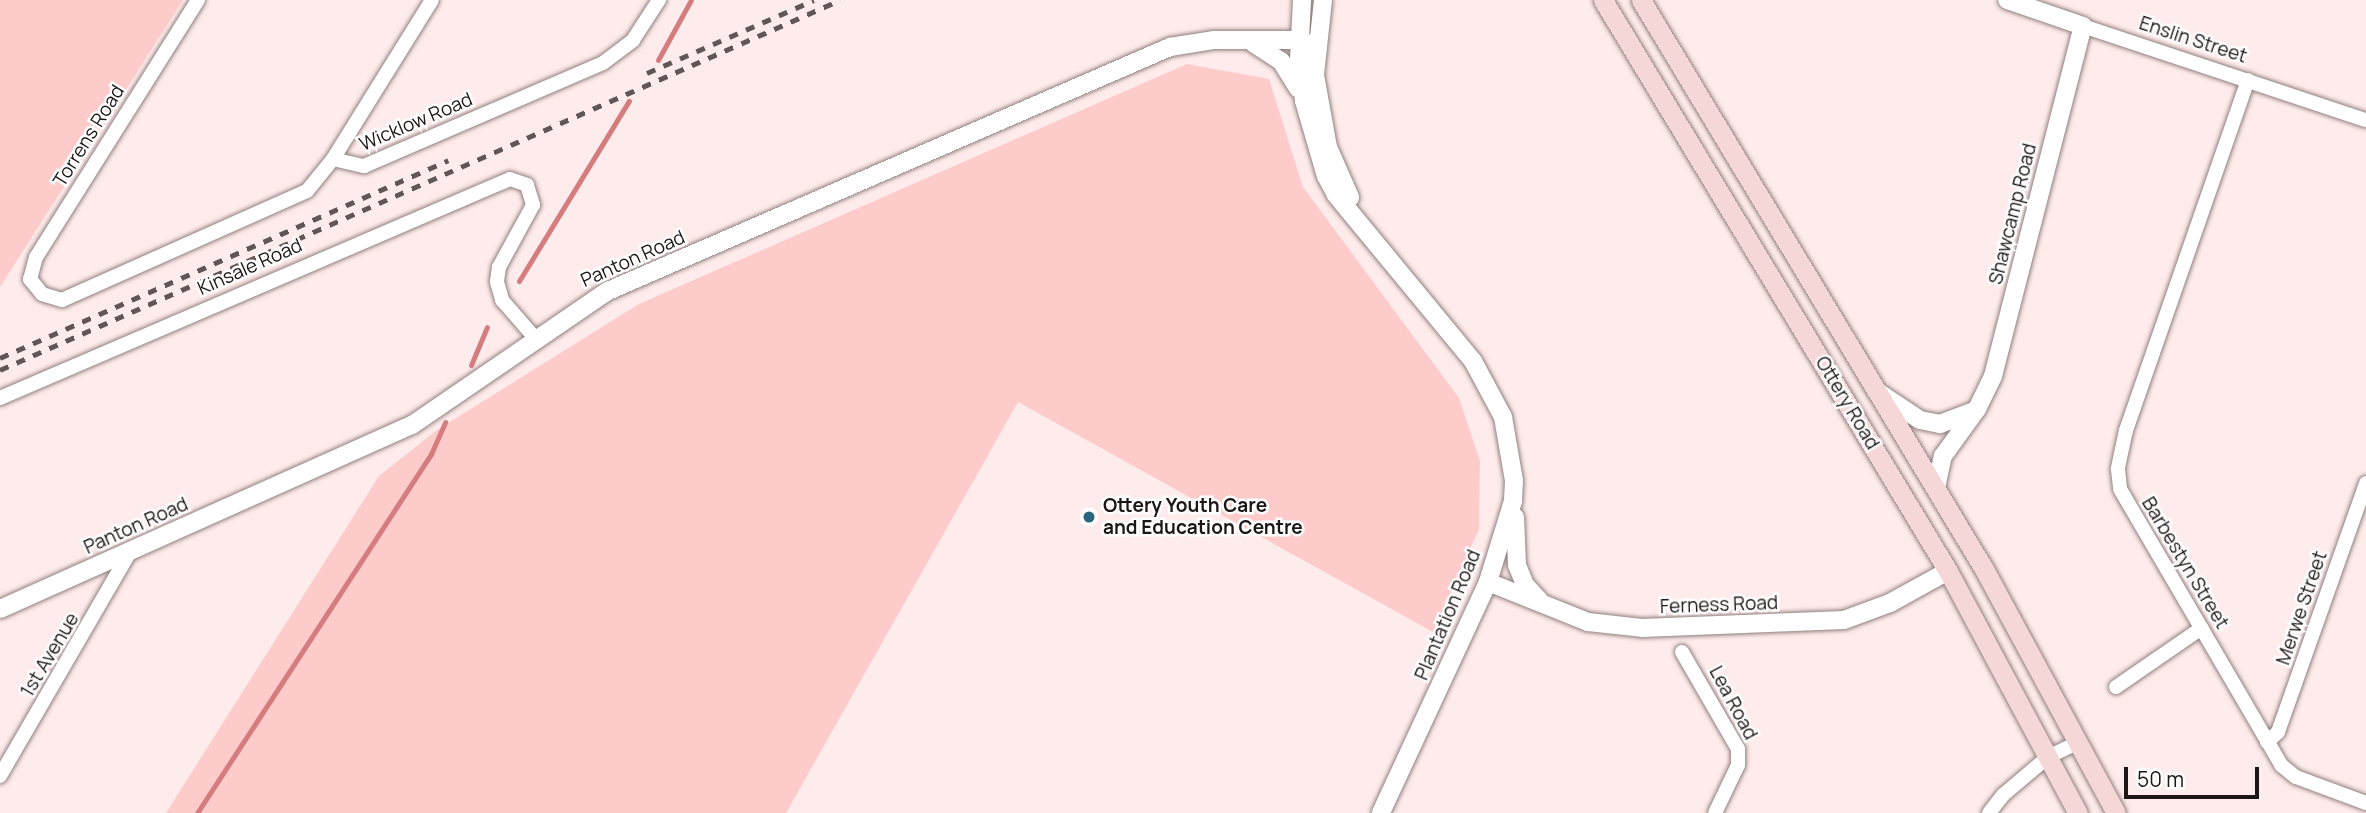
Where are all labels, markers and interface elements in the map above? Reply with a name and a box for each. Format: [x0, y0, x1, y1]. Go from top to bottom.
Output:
street label: Enslin Street [2136, 12, 2250, 68]
street label: Torrens Road [49, 81, 129, 191]
street label: Wicklow Road [356, 88, 476, 156]
street label: Shawcamp Road [1984, 141, 2042, 287]
street label: Panton Road [577, 226, 689, 292]
street label: Kinsale Road [194, 234, 306, 300]
street label: Ottery Road [1810, 352, 1884, 454]
street label: Panton Road [80, 493, 192, 559]
street label: Barbestyn Street [2137, 493, 2233, 633]
place label: Ottery Youth Care and Education Centre [1103, 495, 1303, 539]
marker: Ottery Youth Care and Education Centre [1081, 509, 1097, 525]
street label: Plantation Road [1410, 546, 1486, 684]
street label: Merwe Street [2272, 548, 2332, 668]
street label: Ferness Road [1659, 592, 1779, 618]
street label: 1st Avenue [16, 609, 84, 701]
street label: Lea Road [1704, 662, 1762, 744]
scale bar [2128, 754, 2263, 798]
text: 50 m [2137, 765, 2184, 793]

